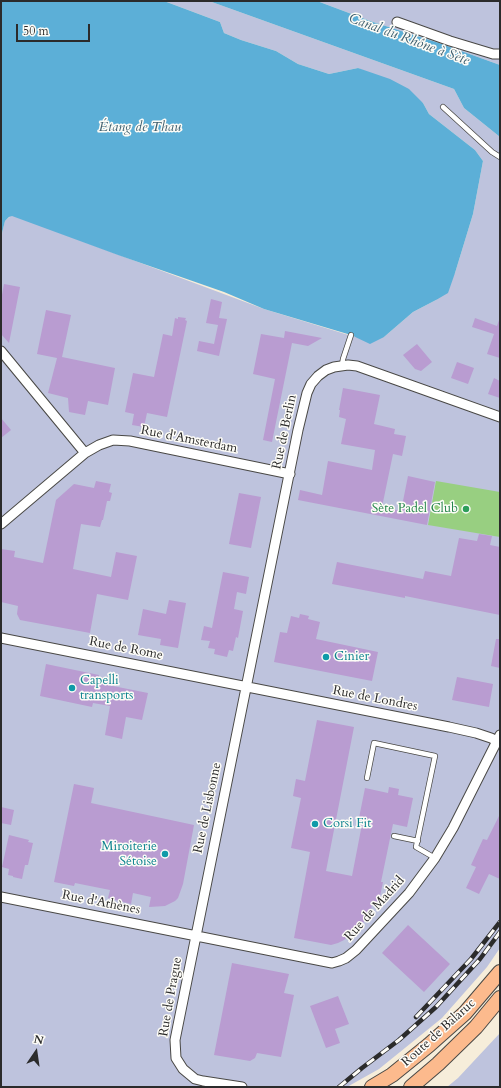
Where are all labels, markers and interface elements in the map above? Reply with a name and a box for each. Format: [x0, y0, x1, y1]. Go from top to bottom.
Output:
water label: Canal du Rhône à Sète [346, 10, 472, 70]
scale bar [18, 16, 92, 42]
text: 50 m [23, 23, 49, 39]
water label: Étang de Thau [99, 120, 181, 136]
street label: Rue de Berlin [270, 393, 300, 471]
street label: Rue d'Amsterdam [139, 423, 239, 457]
place label: Sète Padel Club [372, 501, 458, 517]
marker: Sète Padel Club [461, 504, 471, 514]
street label: Rue de Rome [88, 634, 164, 664]
place label: Cinier [334, 649, 369, 665]
marker: Cinier [321, 652, 331, 662]
place label: Capelli transports [80, 673, 133, 704]
marker: Capelli transports [67, 683, 77, 693]
street label: Rue de Londres [331, 683, 419, 715]
street label: Rue de Lisbonne [191, 761, 225, 855]
place label: Corsi Fit [323, 816, 371, 832]
marker: Corsi Fit [310, 819, 320, 829]
place label: Miroiterie Sétoise [101, 839, 157, 870]
marker: Miroiterie Sétoise [160, 849, 170, 859]
street label: Rue de Madrid [342, 873, 408, 945]
street label: Rue d'Athènes [61, 888, 141, 918]
street label: Rue de Prague [156, 956, 186, 1038]
street label: Route de Balaruc [399, 996, 479, 1070]
text: N [32, 1031, 45, 1048]
north arrow [16, 1032, 56, 1072]

